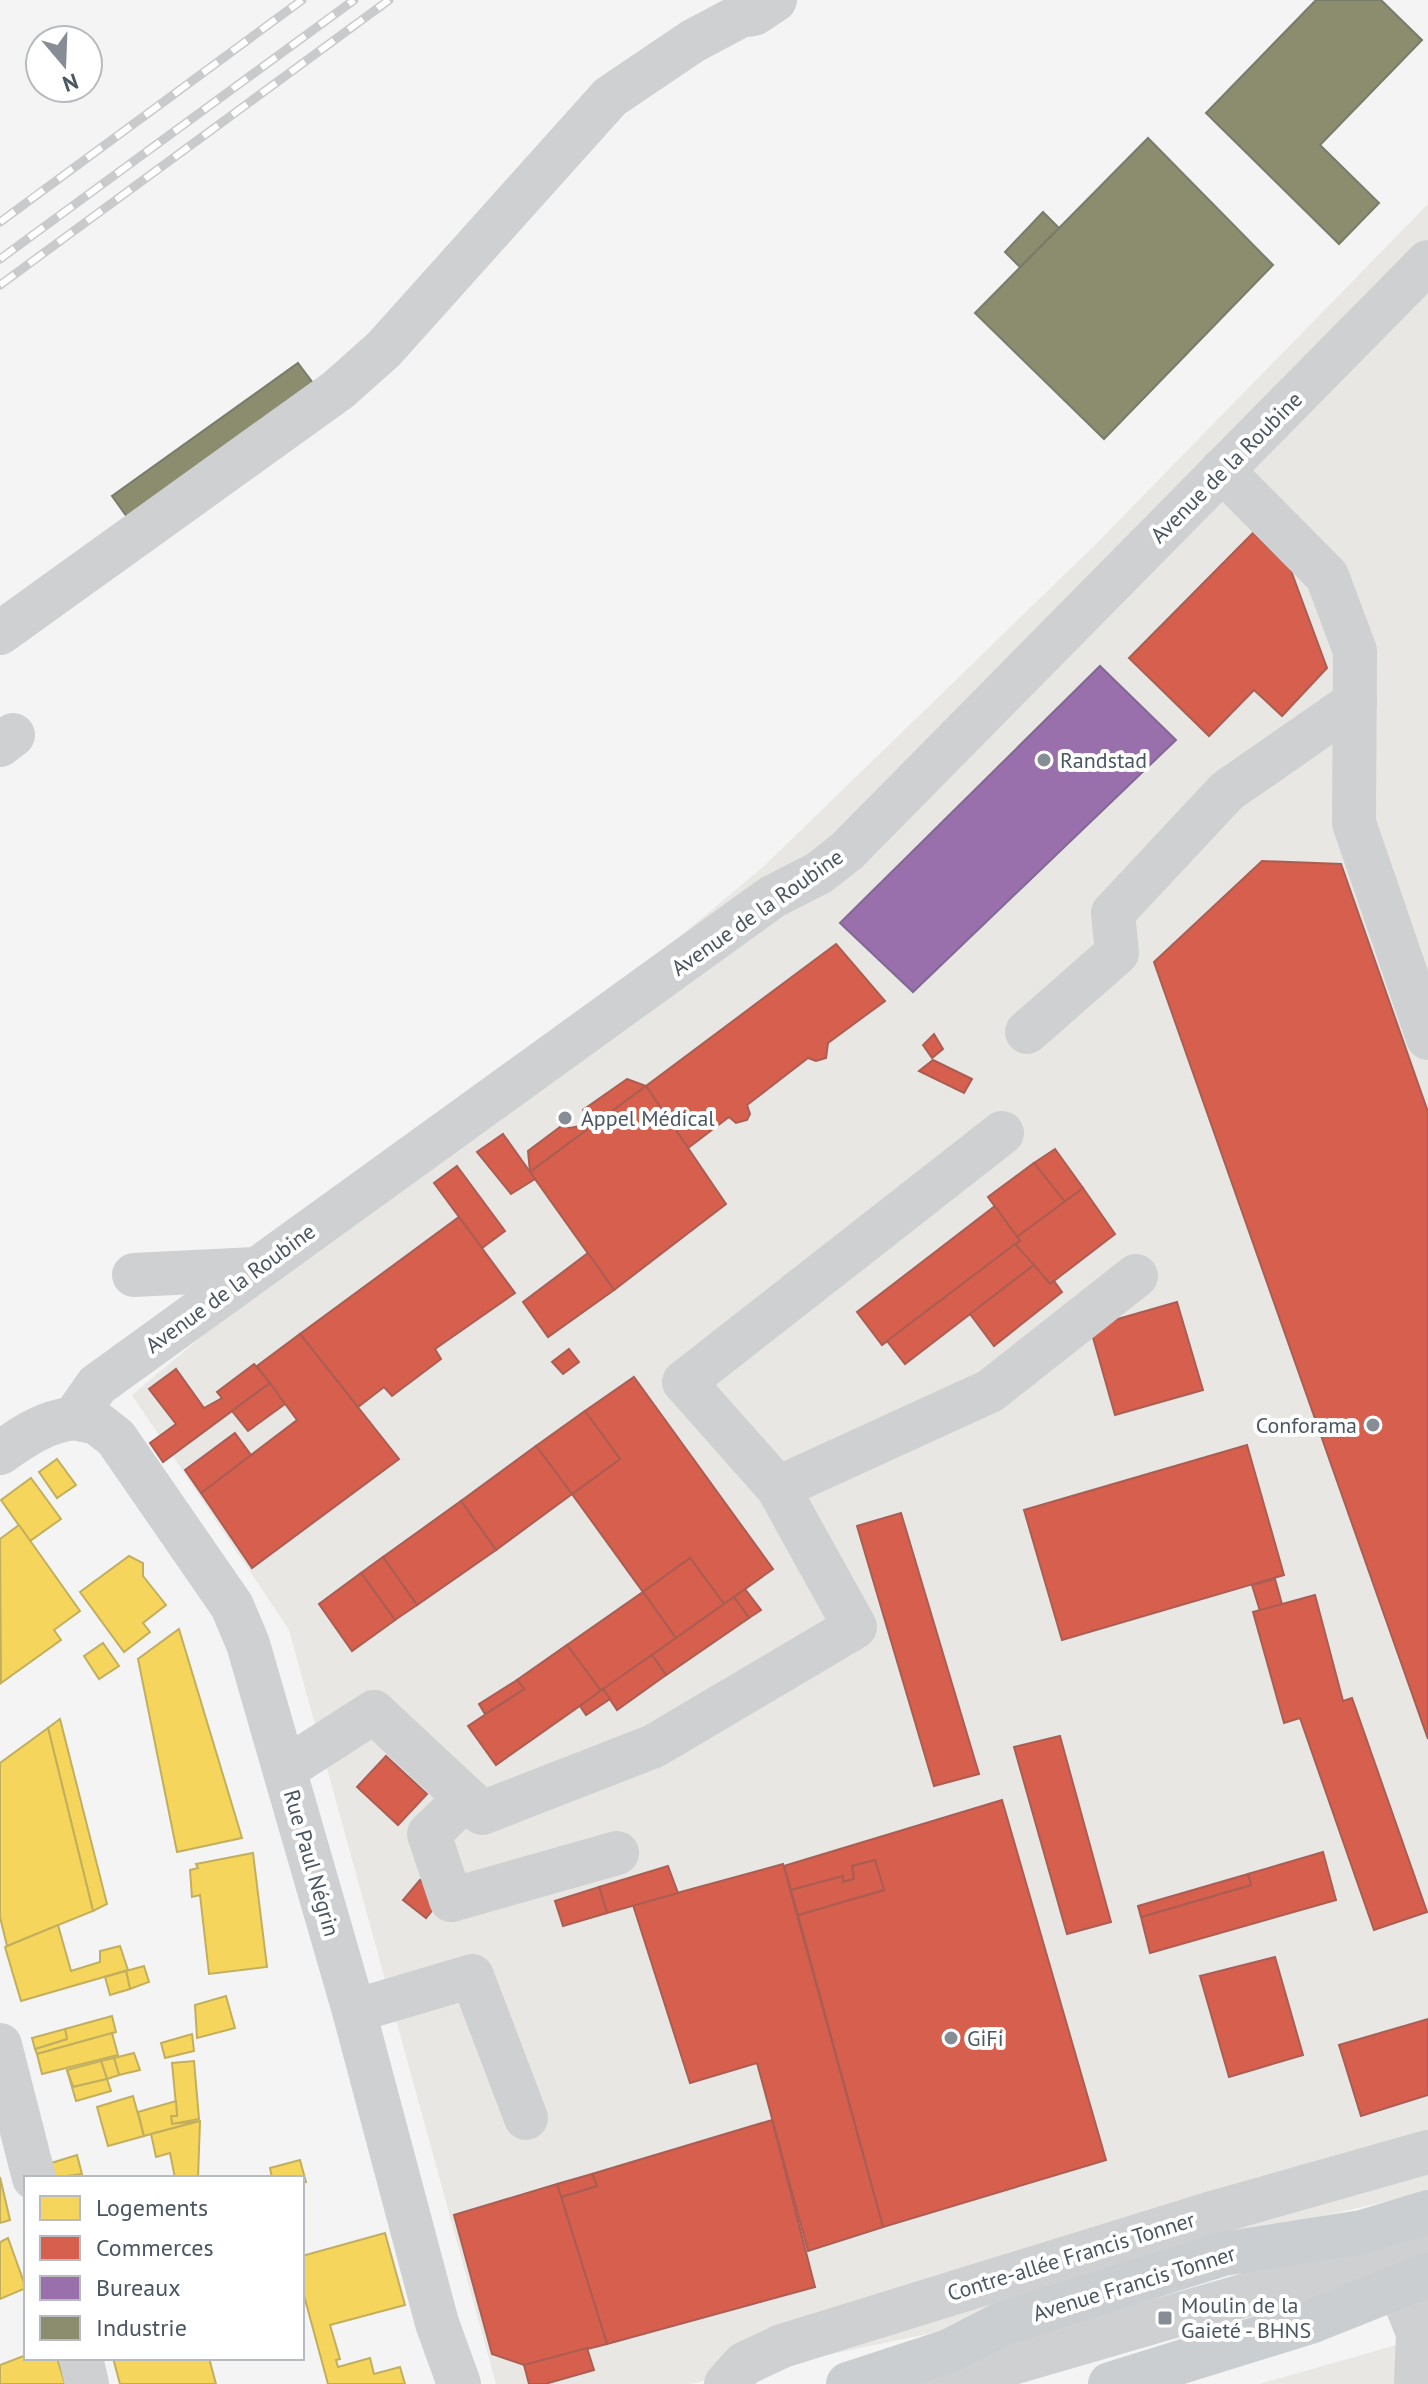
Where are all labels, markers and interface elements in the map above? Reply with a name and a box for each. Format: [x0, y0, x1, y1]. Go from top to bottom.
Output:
north arrow [24, 24, 104, 104]
text: N [59, 67, 82, 99]
street label: Avenue de la Roubine [1144, 385, 1308, 549]
place label: Randstad [1060, 746, 1147, 774]
marker: Randstad [1035, 751, 1053, 769]
street label: Avenue de la Roubine [666, 842, 848, 982]
place label: Appel Médical [581, 1104, 715, 1132]
marker: Appel Médical [556, 1109, 574, 1127]
street label: Avenue de la Roubine [140, 1217, 320, 1359]
place label: Conforama [1256, 1411, 1357, 1439]
marker: Conforama [1364, 1416, 1382, 1434]
street label: Rue Paul Négrin [278, 1786, 346, 1940]
place label: GiFi [967, 2024, 1004, 2052]
marker: GiFi [942, 2029, 960, 2047]
legend [24, 2176, 304, 2360]
text: Logements [96, 2192, 208, 2223]
street label: Contre-allée Francis Tonner [944, 2205, 1199, 2307]
text: Commerces [96, 2232, 214, 2263]
street label: Avenue Francis Tonner [1029, 2239, 1239, 2327]
text: Bureaux [96, 2272, 181, 2303]
place label: Moulin de la Gaieté - BHNS [1181, 2291, 1311, 2344]
marker: Moulin de la Gaieté - BHNS [1156, 2309, 1174, 2327]
text: Industrie [96, 2312, 187, 2343]

